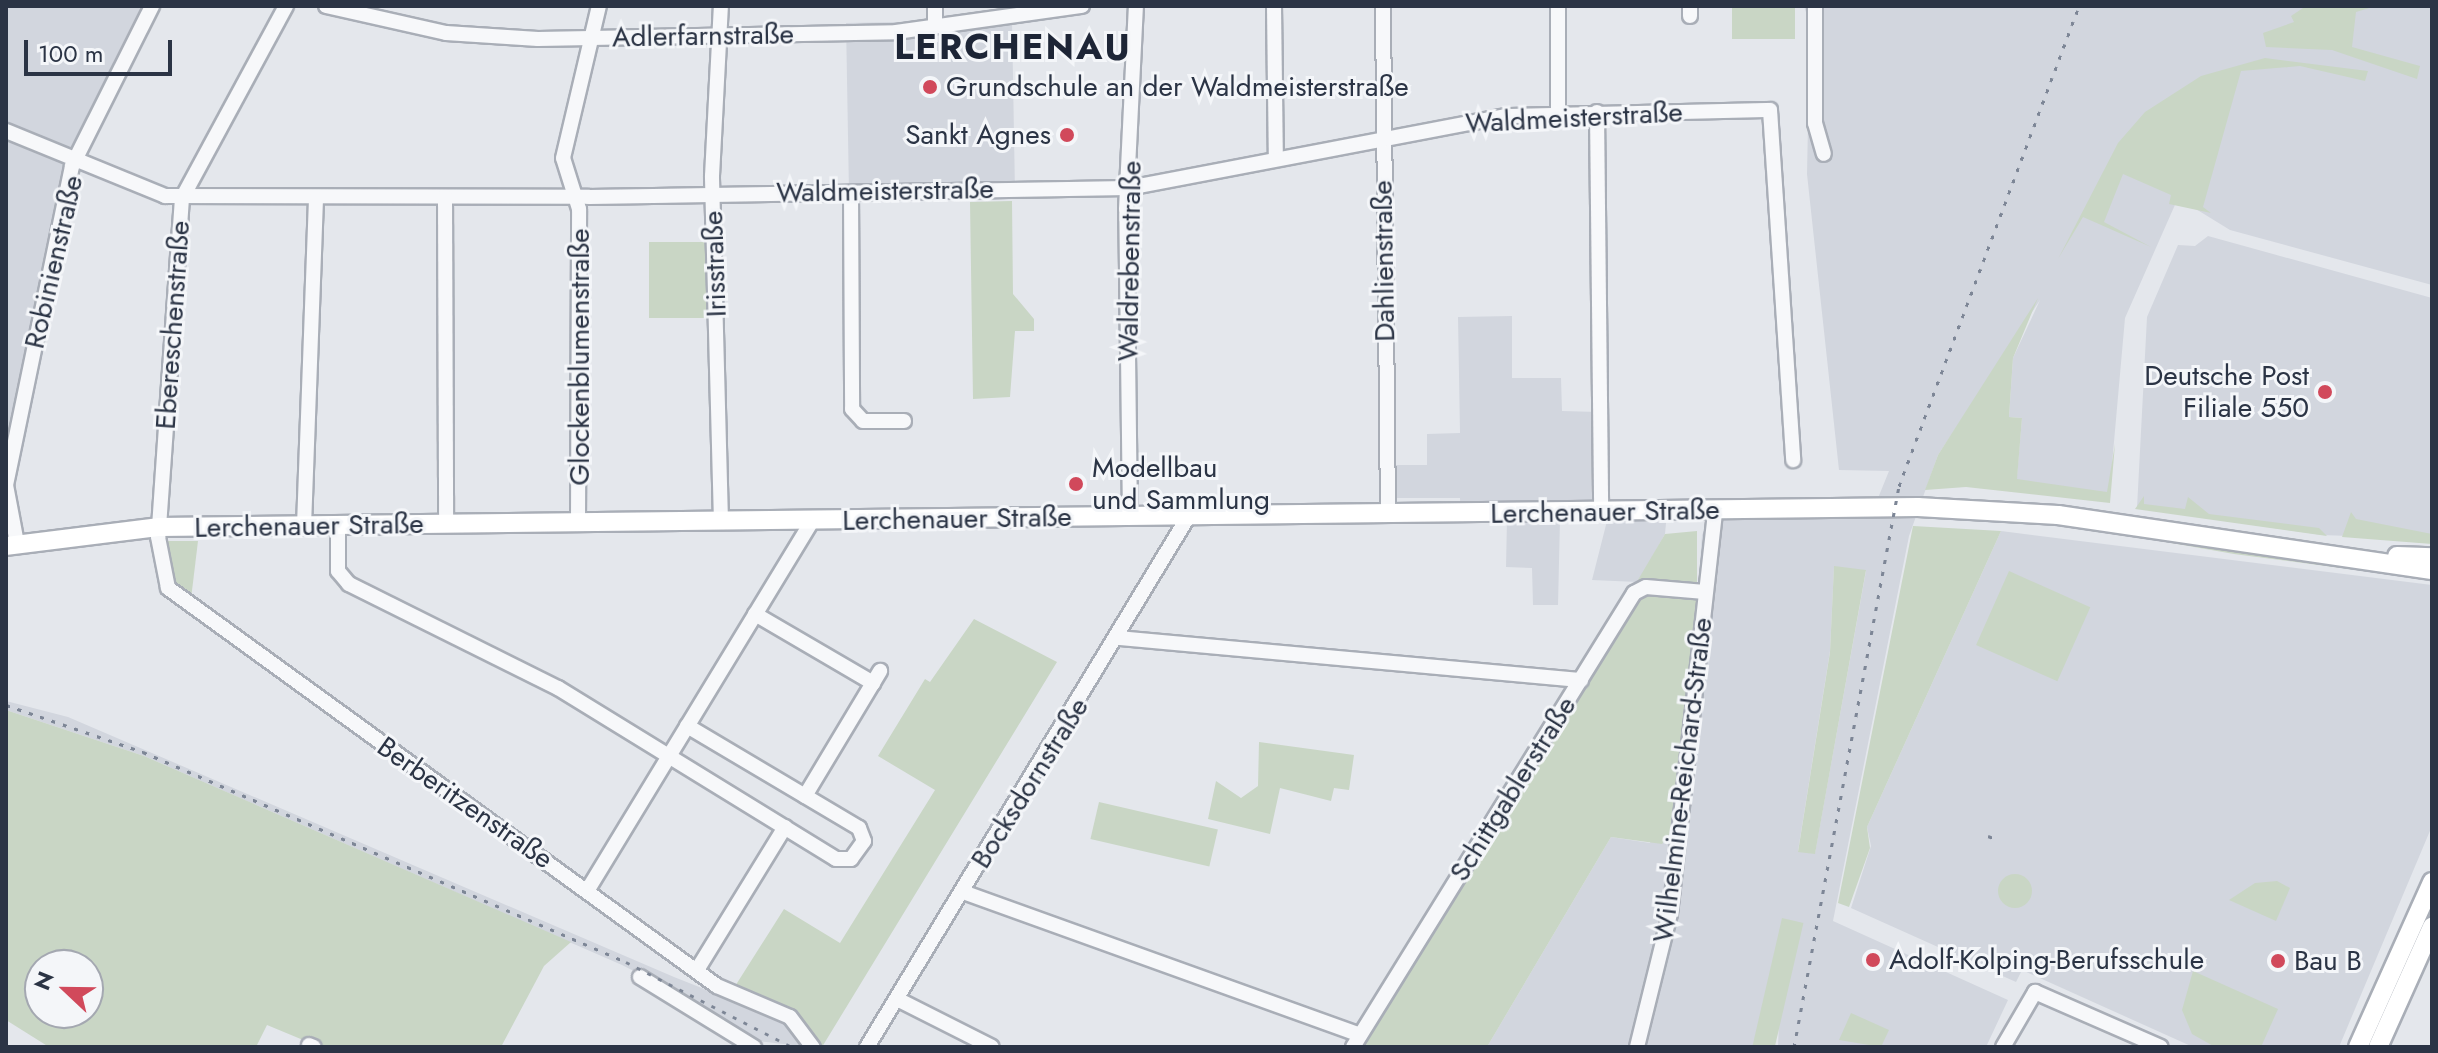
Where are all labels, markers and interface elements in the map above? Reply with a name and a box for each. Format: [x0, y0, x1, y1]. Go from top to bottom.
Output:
street label: Adlerfarnstraße [612, 18, 794, 54]
scale bar [28, 24, 176, 74]
district label: LERCHENAU [894, 25, 1132, 69]
text: 100 m [38, 36, 104, 71]
place label: Grundschule an der Waldmeisterstraße [946, 70, 1409, 104]
marker: Grundschule an der Waldmeisterstraße [921, 78, 939, 96]
street label: Waldmeisterstraße [1464, 96, 1684, 140]
place label: Sankt Agnes [905, 118, 1051, 152]
marker: Sankt Agnes [1058, 126, 1076, 144]
street label: Waldrebenstraße [1111, 160, 1149, 362]
street label: Robinienstraße [18, 172, 90, 352]
street label: Waldmeisterstraße [776, 172, 994, 210]
street label: Dahlienstraße [1366, 180, 1402, 342]
street label: Irisstraße [696, 210, 734, 318]
street label: Ebereschenstraße [149, 219, 197, 431]
street label: Glockenblumenstraße [563, 228, 597, 486]
place label: Deutsche Post Filiale 550 [2144, 359, 2309, 425]
marker: Deutsche Post Filiale 550 [2316, 383, 2334, 401]
place label: Modellbau und Sammlung [1092, 451, 1270, 517]
marker: Modellbau und Sammlung [1067, 475, 1085, 493]
street label: Lerchenauer Straße [1490, 493, 1720, 531]
street label: Lerchenauer Straße [842, 500, 1072, 538]
street label: Lerchenauer Straße [194, 507, 424, 545]
street label: Wilhelmine-Reichard-Straße [1646, 616, 1720, 944]
street label: Schittgablerstraße [1443, 690, 1583, 888]
street label: Bocksdornstraße [964, 692, 1096, 874]
street label: Berberitzenstraße [371, 730, 559, 876]
place label: Adolf-Kolping-Berufsschule [1889, 943, 2204, 977]
place label: Bau B [2294, 944, 2362, 978]
north arrow [24, 949, 104, 1029]
marker: Adolf-Kolping-Berufsschule [1864, 951, 1882, 969]
marker: Bau B [2269, 952, 2287, 970]
text: N [25, 967, 62, 995]

